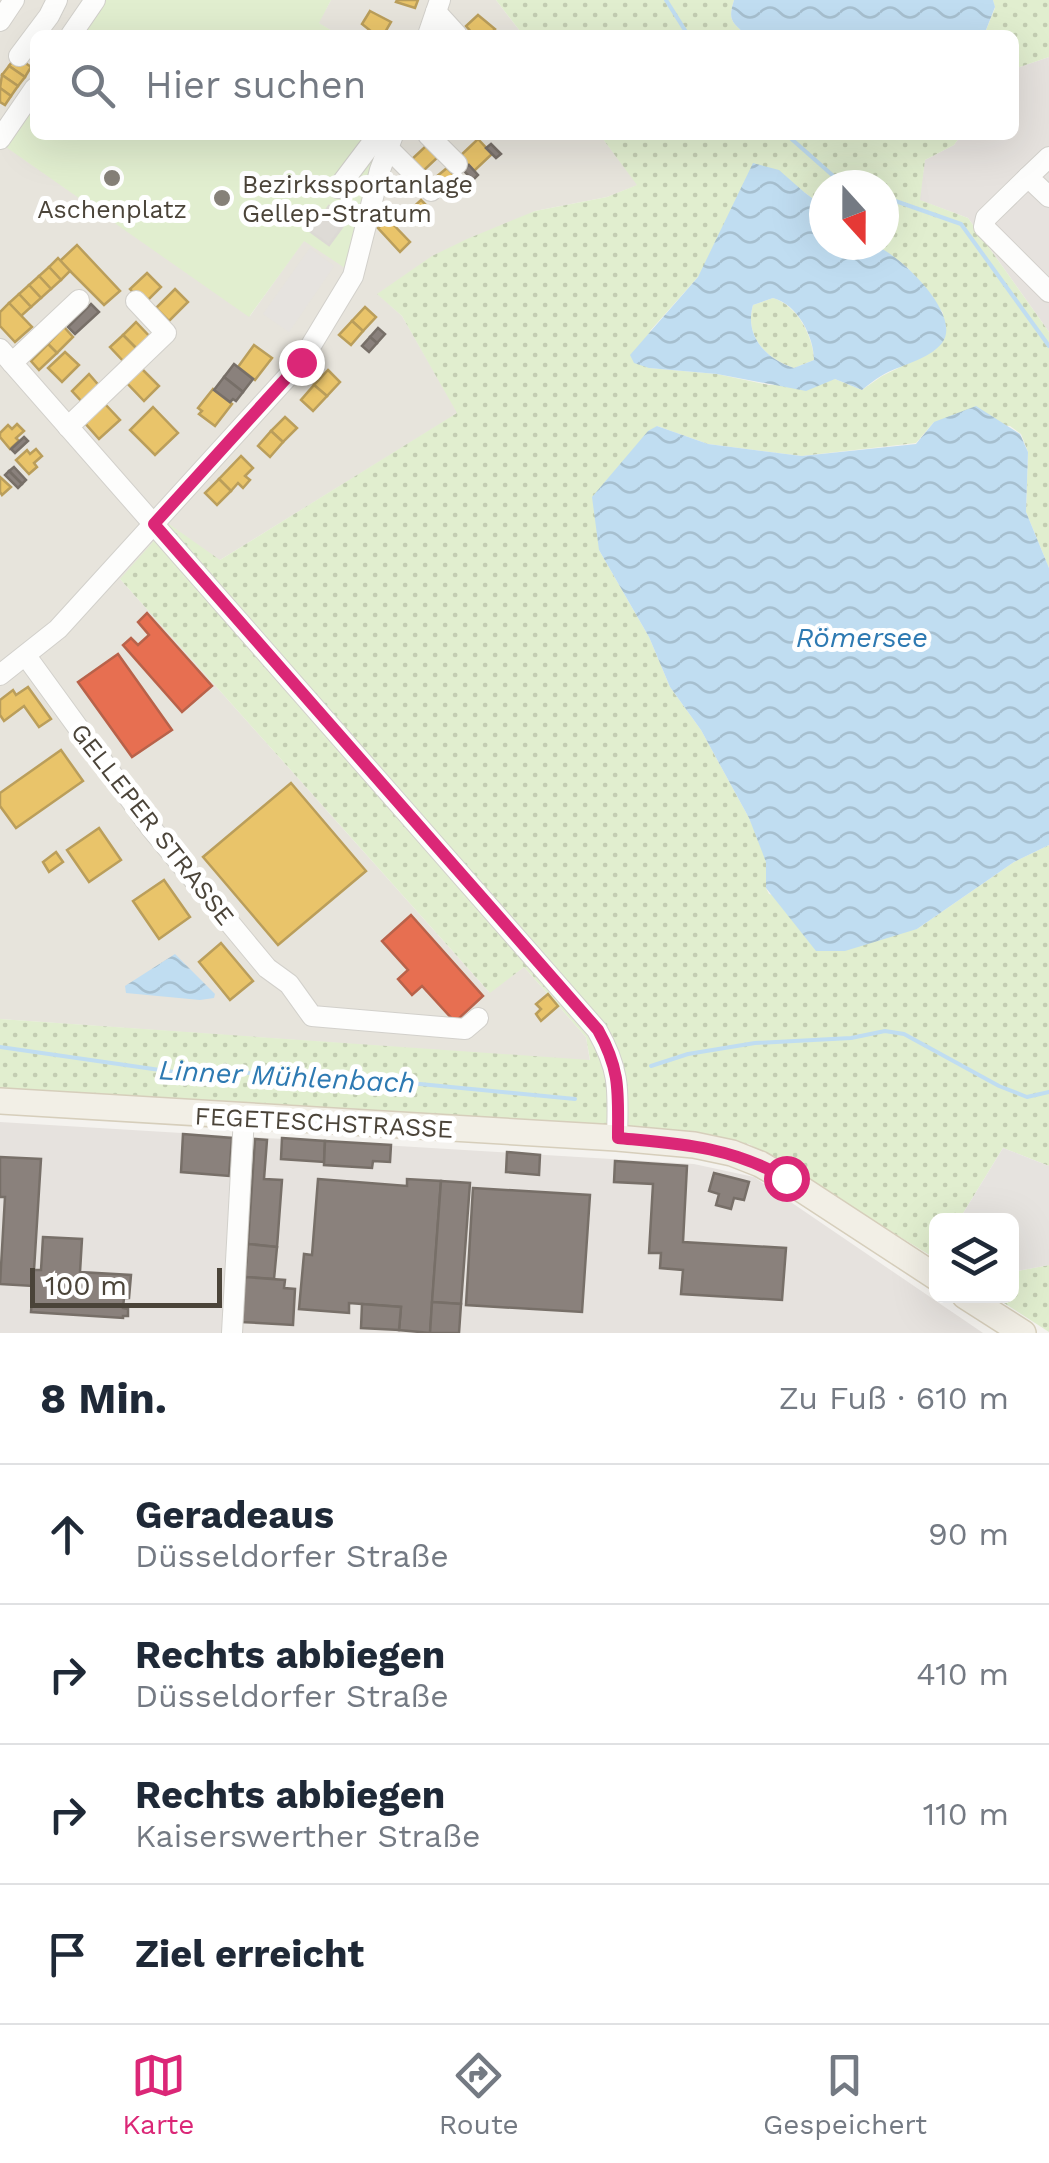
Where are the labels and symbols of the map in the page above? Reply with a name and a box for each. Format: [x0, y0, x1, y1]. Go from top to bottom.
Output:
marker: Aschenplatz [101, 167, 123, 189]
place label: Bezirkssportanlage Gellep-Stratum [242, 170, 473, 228]
north arrow [809, 170, 899, 260]
marker: Bezirkssportanlage Gellep-Stratum [211, 187, 233, 209]
place label: Aschenplatz [37, 195, 187, 224]
route end [279, 340, 325, 386]
water label: Römersee [796, 621, 928, 654]
street label: GELLEPER STRASSE [65, 718, 240, 931]
water label: Linner Mühlenbach [158, 1053, 416, 1100]
street label: FEGETESCHSTRASSE [194, 1101, 454, 1144]
route start [764, 1156, 810, 1202]
scale bar [30, 1263, 222, 1308]

